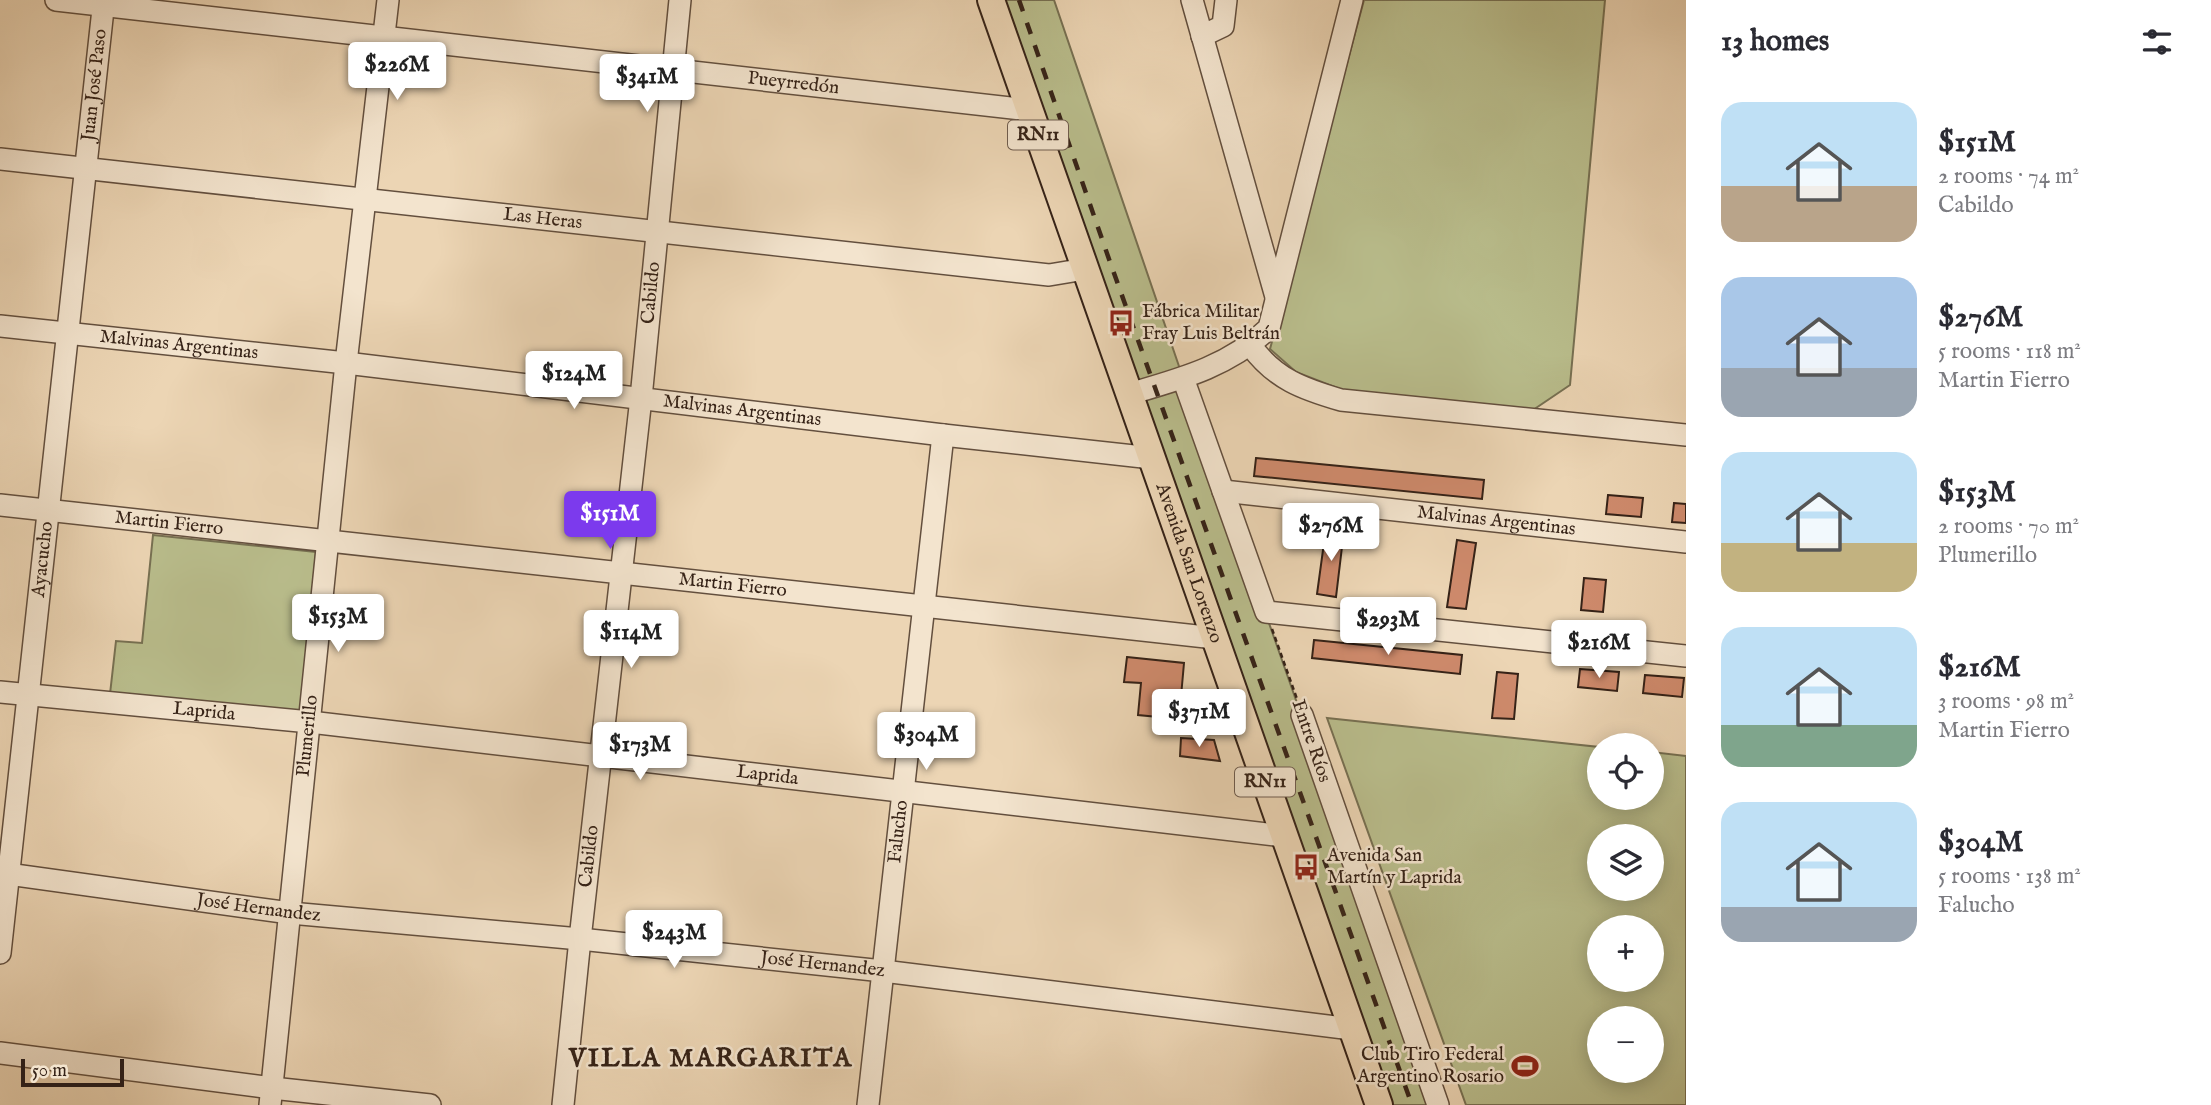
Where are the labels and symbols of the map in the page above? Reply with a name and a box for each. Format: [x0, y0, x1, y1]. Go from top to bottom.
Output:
street label: Juan José Paso [76, 28, 113, 144]
pin: $226M [348, 42, 446, 102]
pin: $341M [598, 54, 696, 114]
street label: Pueyrredón [746, 66, 840, 100]
road number: RN11 [1008, 120, 1068, 150]
street label: Las Heras [502, 203, 583, 235]
street label: Cabildo [636, 261, 666, 325]
place label: Fábrica Militar Fray Luis Beltrán [1142, 300, 1280, 346]
bus stop icon: Fábrica Militar Fray Luis Beltrán [1106, 308, 1136, 338]
street label: Malvinas Argentinas [98, 325, 259, 366]
pin: $124M [525, 352, 623, 411]
street label: Malvinas Argentinas [662, 389, 823, 432]
street label: Avenida San Lorenzo [1149, 479, 1228, 647]
pin: $151M [561, 491, 659, 551]
street label: Malvinas Argentinas [1416, 500, 1577, 542]
pin: $276M [1282, 504, 1380, 563]
street label: Martin Fierro [114, 506, 224, 541]
street label: Ayacucho [27, 520, 59, 600]
street label: Martin Fierro [677, 567, 788, 603]
pin: $153M [289, 594, 387, 654]
pin: $293M [1339, 598, 1437, 657]
pin: $114M [582, 610, 680, 670]
pin: $216M [1550, 620, 1648, 680]
pin: $371M [1150, 690, 1248, 749]
street label: Plumerillo [292, 694, 324, 778]
street label: Entre Ríos [1286, 696, 1336, 786]
street label: Laprida [172, 697, 237, 727]
pin: $304M [877, 712, 975, 772]
pin: $173M [591, 722, 689, 782]
street label: Laprida [735, 760, 801, 791]
road number: RN11 [1235, 768, 1295, 796]
street label: Falucho [883, 799, 914, 865]
street label: Cabildo [574, 824, 605, 889]
place label: Avenida San Martín y Laprida [1326, 844, 1462, 890]
bus stop icon: Avenida San Martín y Laprida [1291, 852, 1321, 882]
street label: José Hernandez [193, 888, 322, 928]
pin: $243M [625, 911, 723, 970]
street label: José Hernandez [757, 946, 886, 983]
district label: VILLA MARGARITA [568, 1042, 853, 1075]
place label: Club Tiro Federal Argentino Rosario [1356, 1043, 1505, 1089]
sports icon: Club Tiro Federal Argentino Rosario [1510, 1051, 1540, 1081]
scale bar [21, 1056, 124, 1088]

